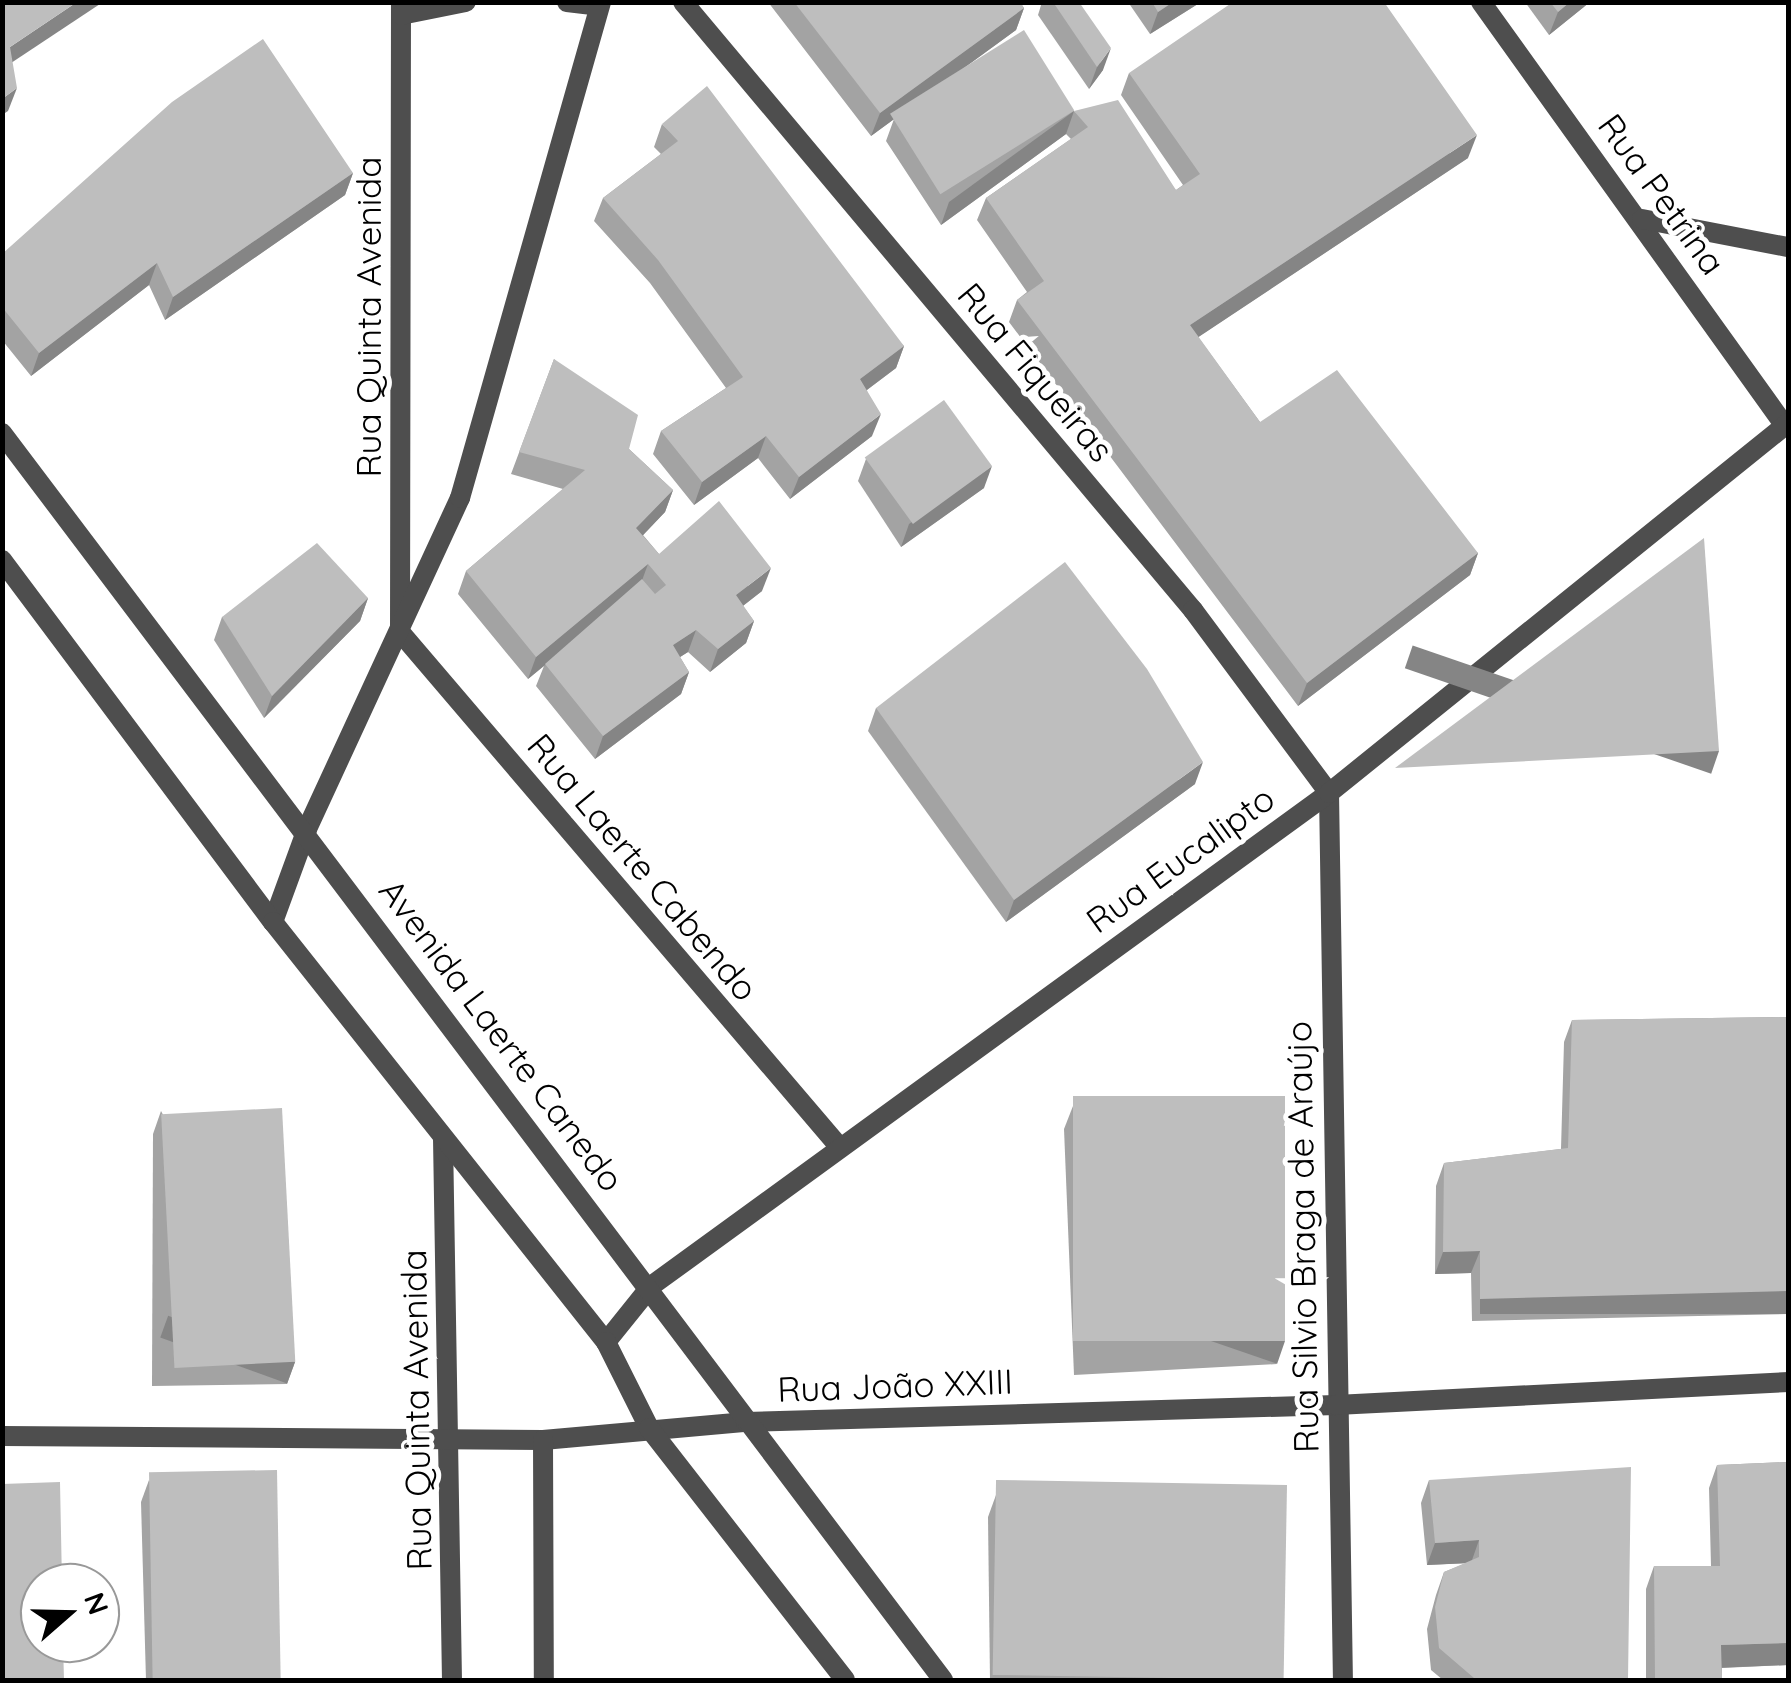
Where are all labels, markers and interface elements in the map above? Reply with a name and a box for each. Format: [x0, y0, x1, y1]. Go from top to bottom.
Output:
street label: Rua Petrina [1590, 105, 1734, 283]
street label: Rua Quinta Avenida [347, 156, 389, 478]
street label: Rua Fiqueiras [949, 274, 1123, 470]
street label: Rua Laerte Cabendo [519, 725, 767, 1009]
street label: Rua Eucalipto [1078, 777, 1282, 941]
street label: Avenida Laerte Canedo [371, 871, 633, 1199]
street label: Rua Silvio Braga de Araújo [1277, 1021, 1327, 1453]
street label: Rua Quinta Avenida [392, 1249, 440, 1571]
street label: Rua João XXIII [777, 1360, 1013, 1410]
north arrow [20, 1563, 120, 1663]
text: N [77, 1588, 117, 1619]

